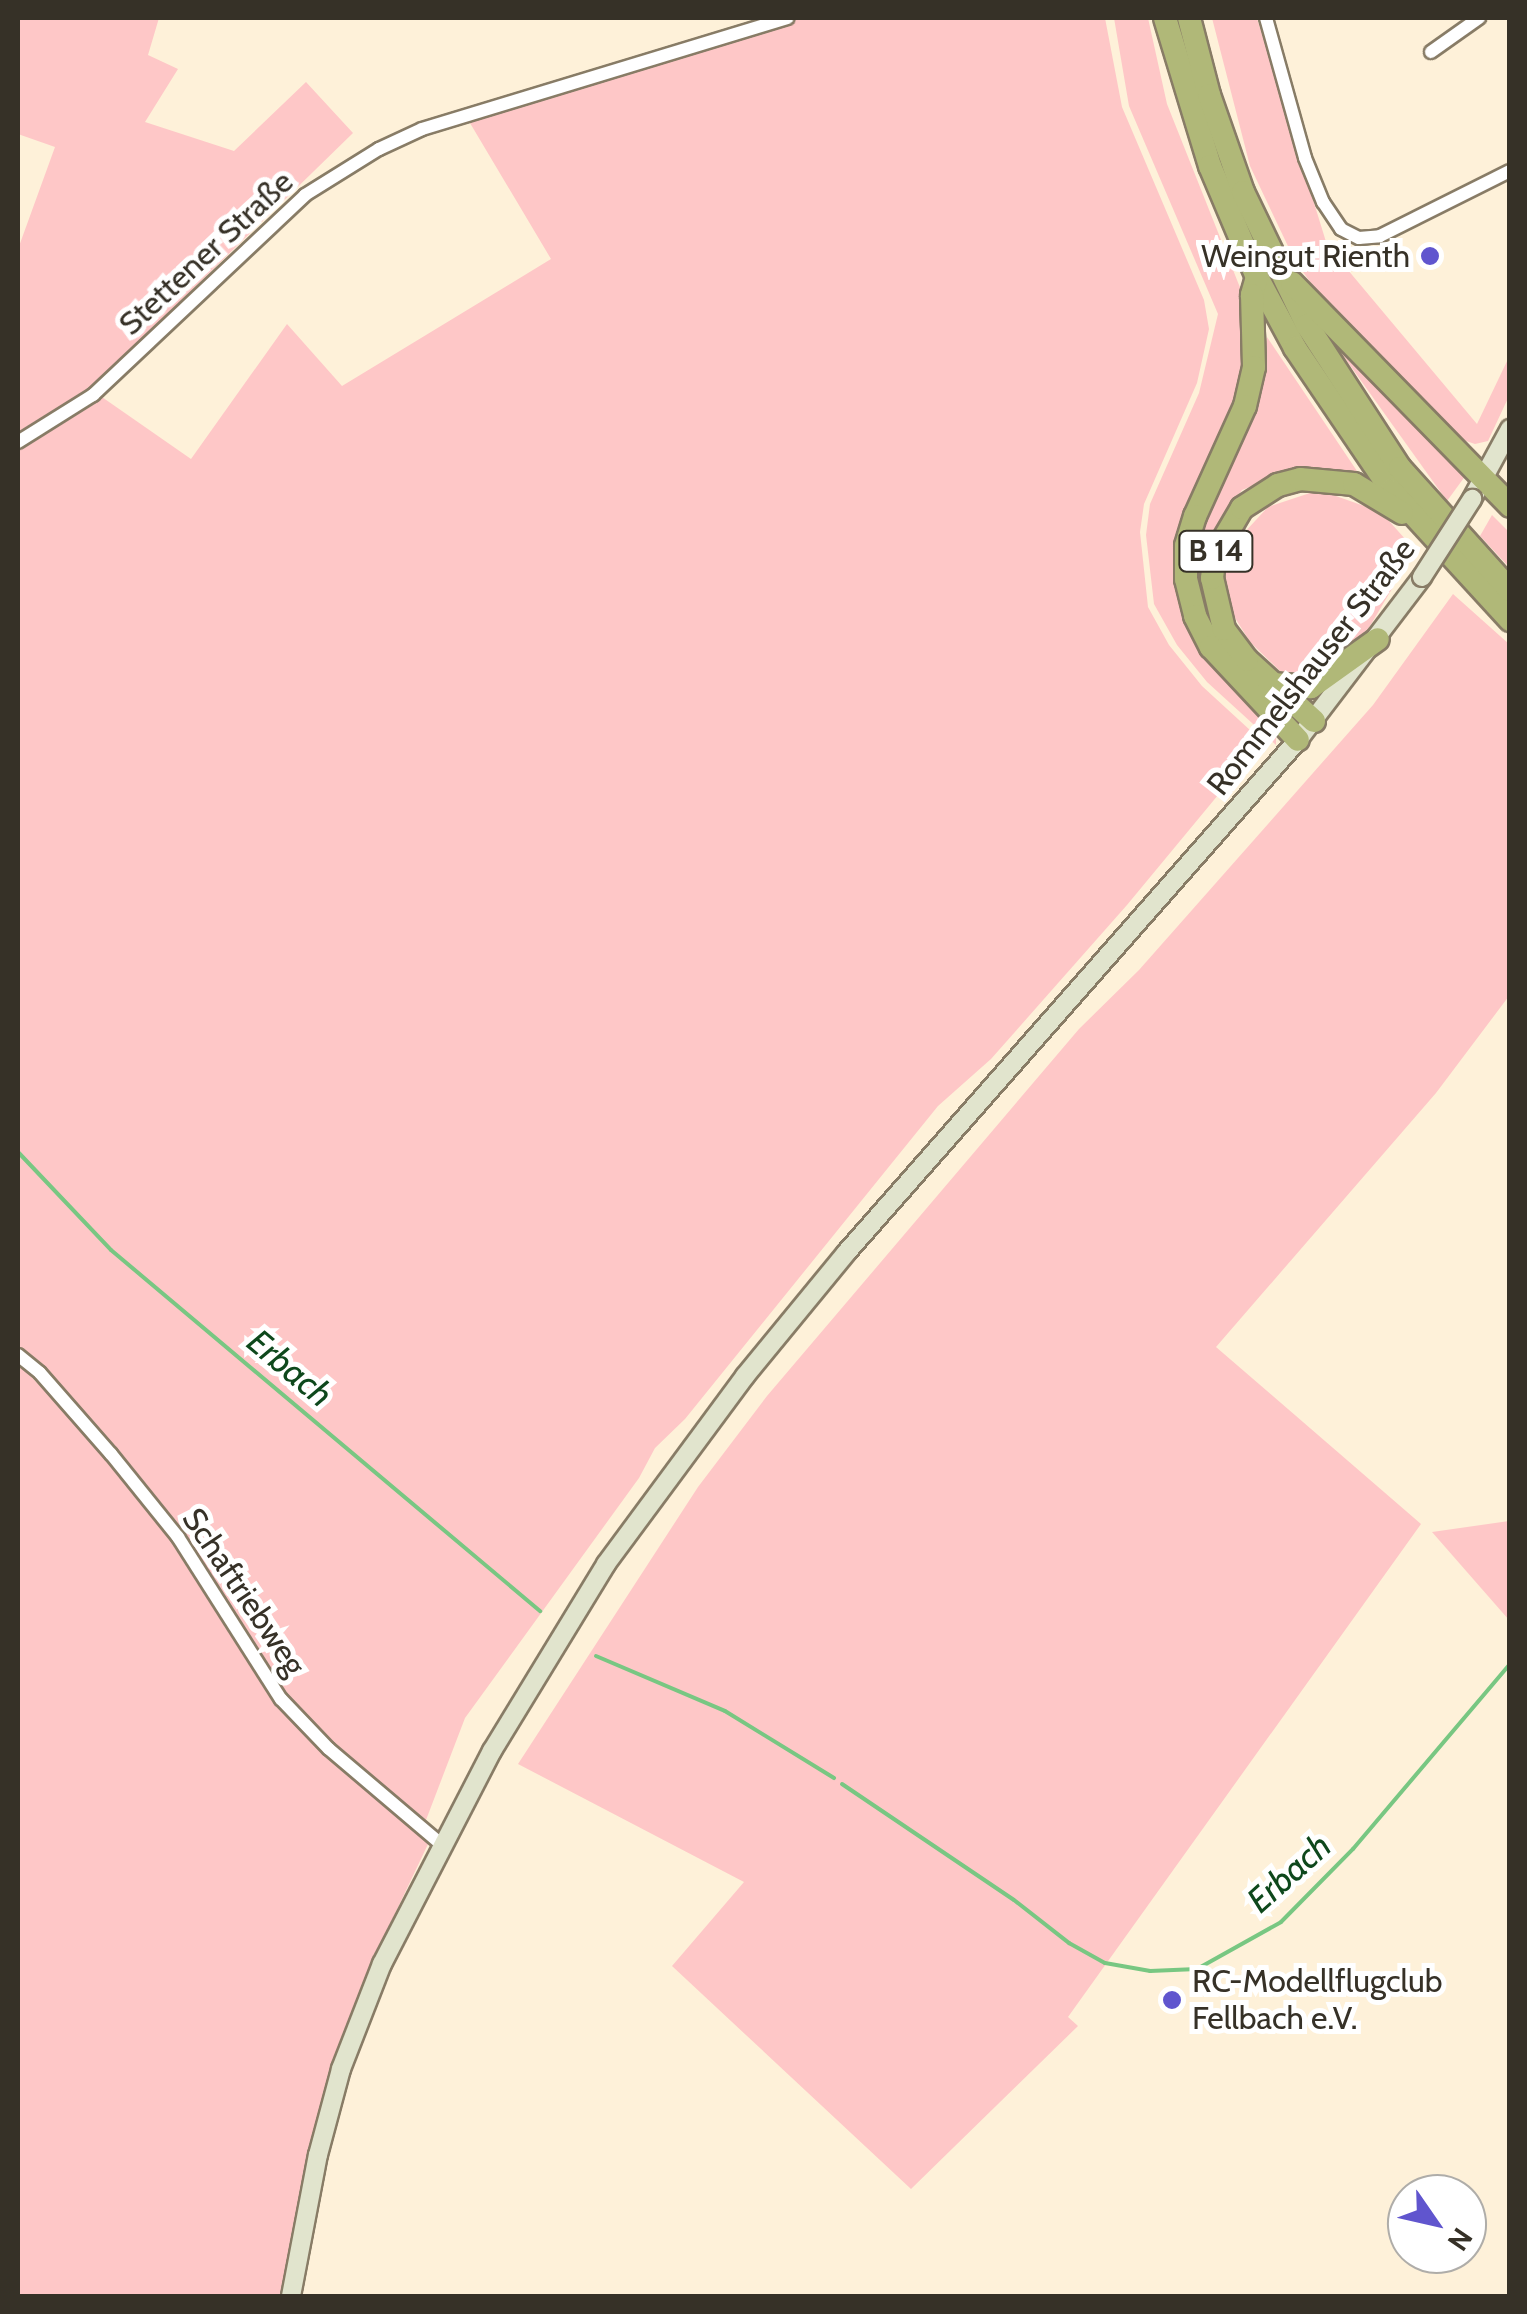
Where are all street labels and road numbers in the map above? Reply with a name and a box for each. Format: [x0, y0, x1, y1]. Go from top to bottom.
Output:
street label: Stettener Straße [111, 163, 301, 343]
road number: B 14 [1176, 526, 1256, 576]
street label: Rommelshauser Straße [1199, 531, 1423, 803]
street label: Schaftriebweg [174, 1501, 314, 1683]

